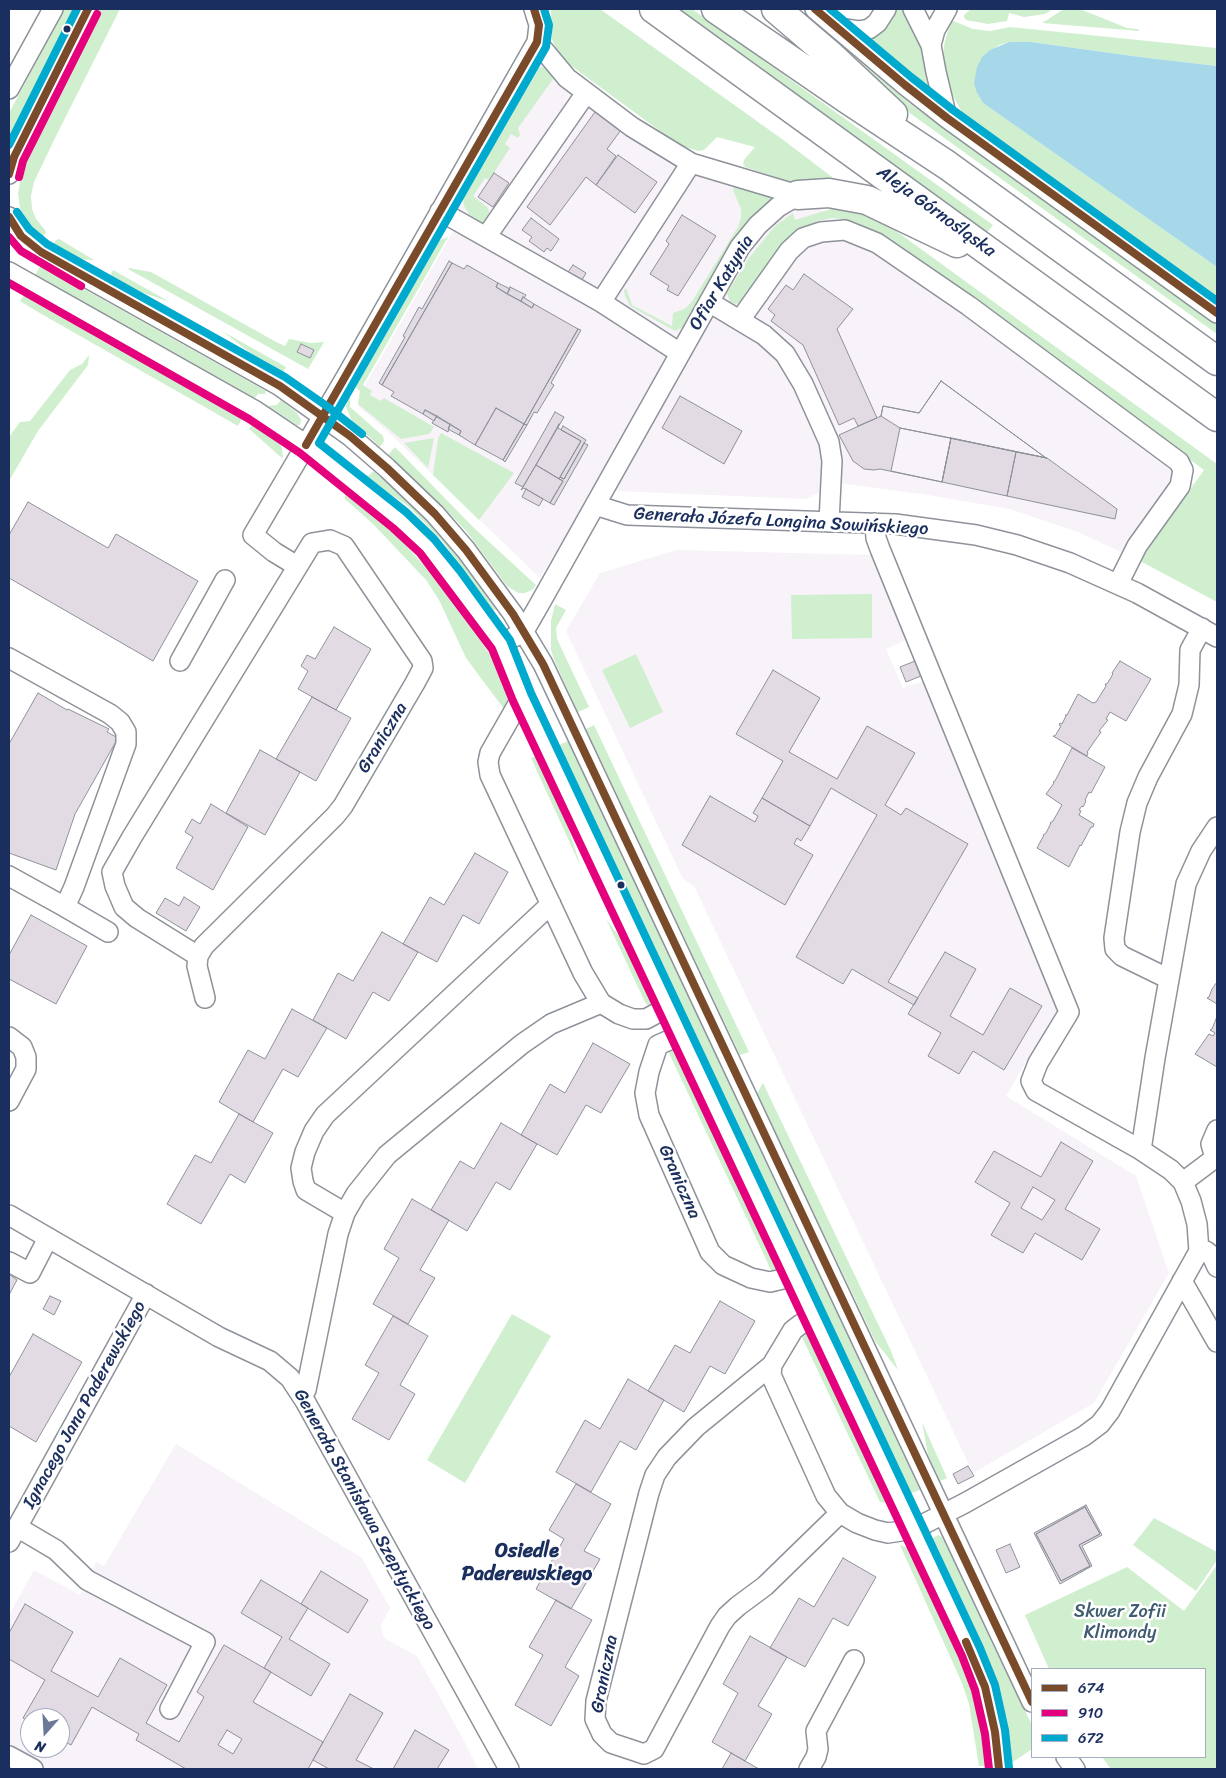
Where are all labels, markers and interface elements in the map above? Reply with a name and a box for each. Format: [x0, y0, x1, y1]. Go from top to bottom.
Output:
unlabelled marker [62, 24, 72, 34]
street label: Aleja Górnośląska [872, 162, 1000, 262]
street label: Ofiar Katynia [685, 232, 759, 334]
street label: Generała Józefa Longina Sowińskiego [633, 503, 929, 541]
street label: Graniczna [354, 699, 412, 777]
unlabelled marker [616, 880, 626, 890]
street label: Graniczna [653, 1142, 705, 1222]
street label: Ignacego Jana Paderewskiego [19, 1297, 151, 1513]
street label: Generała Stanisława Szeptyckiego [289, 1386, 439, 1634]
district label: Osiedle Paderewskiego [462, 1540, 592, 1587]
park label: Skwer Zofii Klimondy [1074, 1601, 1166, 1644]
street label: Graniczna [587, 1633, 623, 1715]
legend [1031, 1668, 1206, 1758]
text: 674 [1078, 1675, 1104, 1701]
text: 910 [1078, 1700, 1103, 1726]
north arrow [20, 1708, 70, 1758]
text: 672 [1078, 1725, 1104, 1751]
text: N [32, 1733, 49, 1760]

